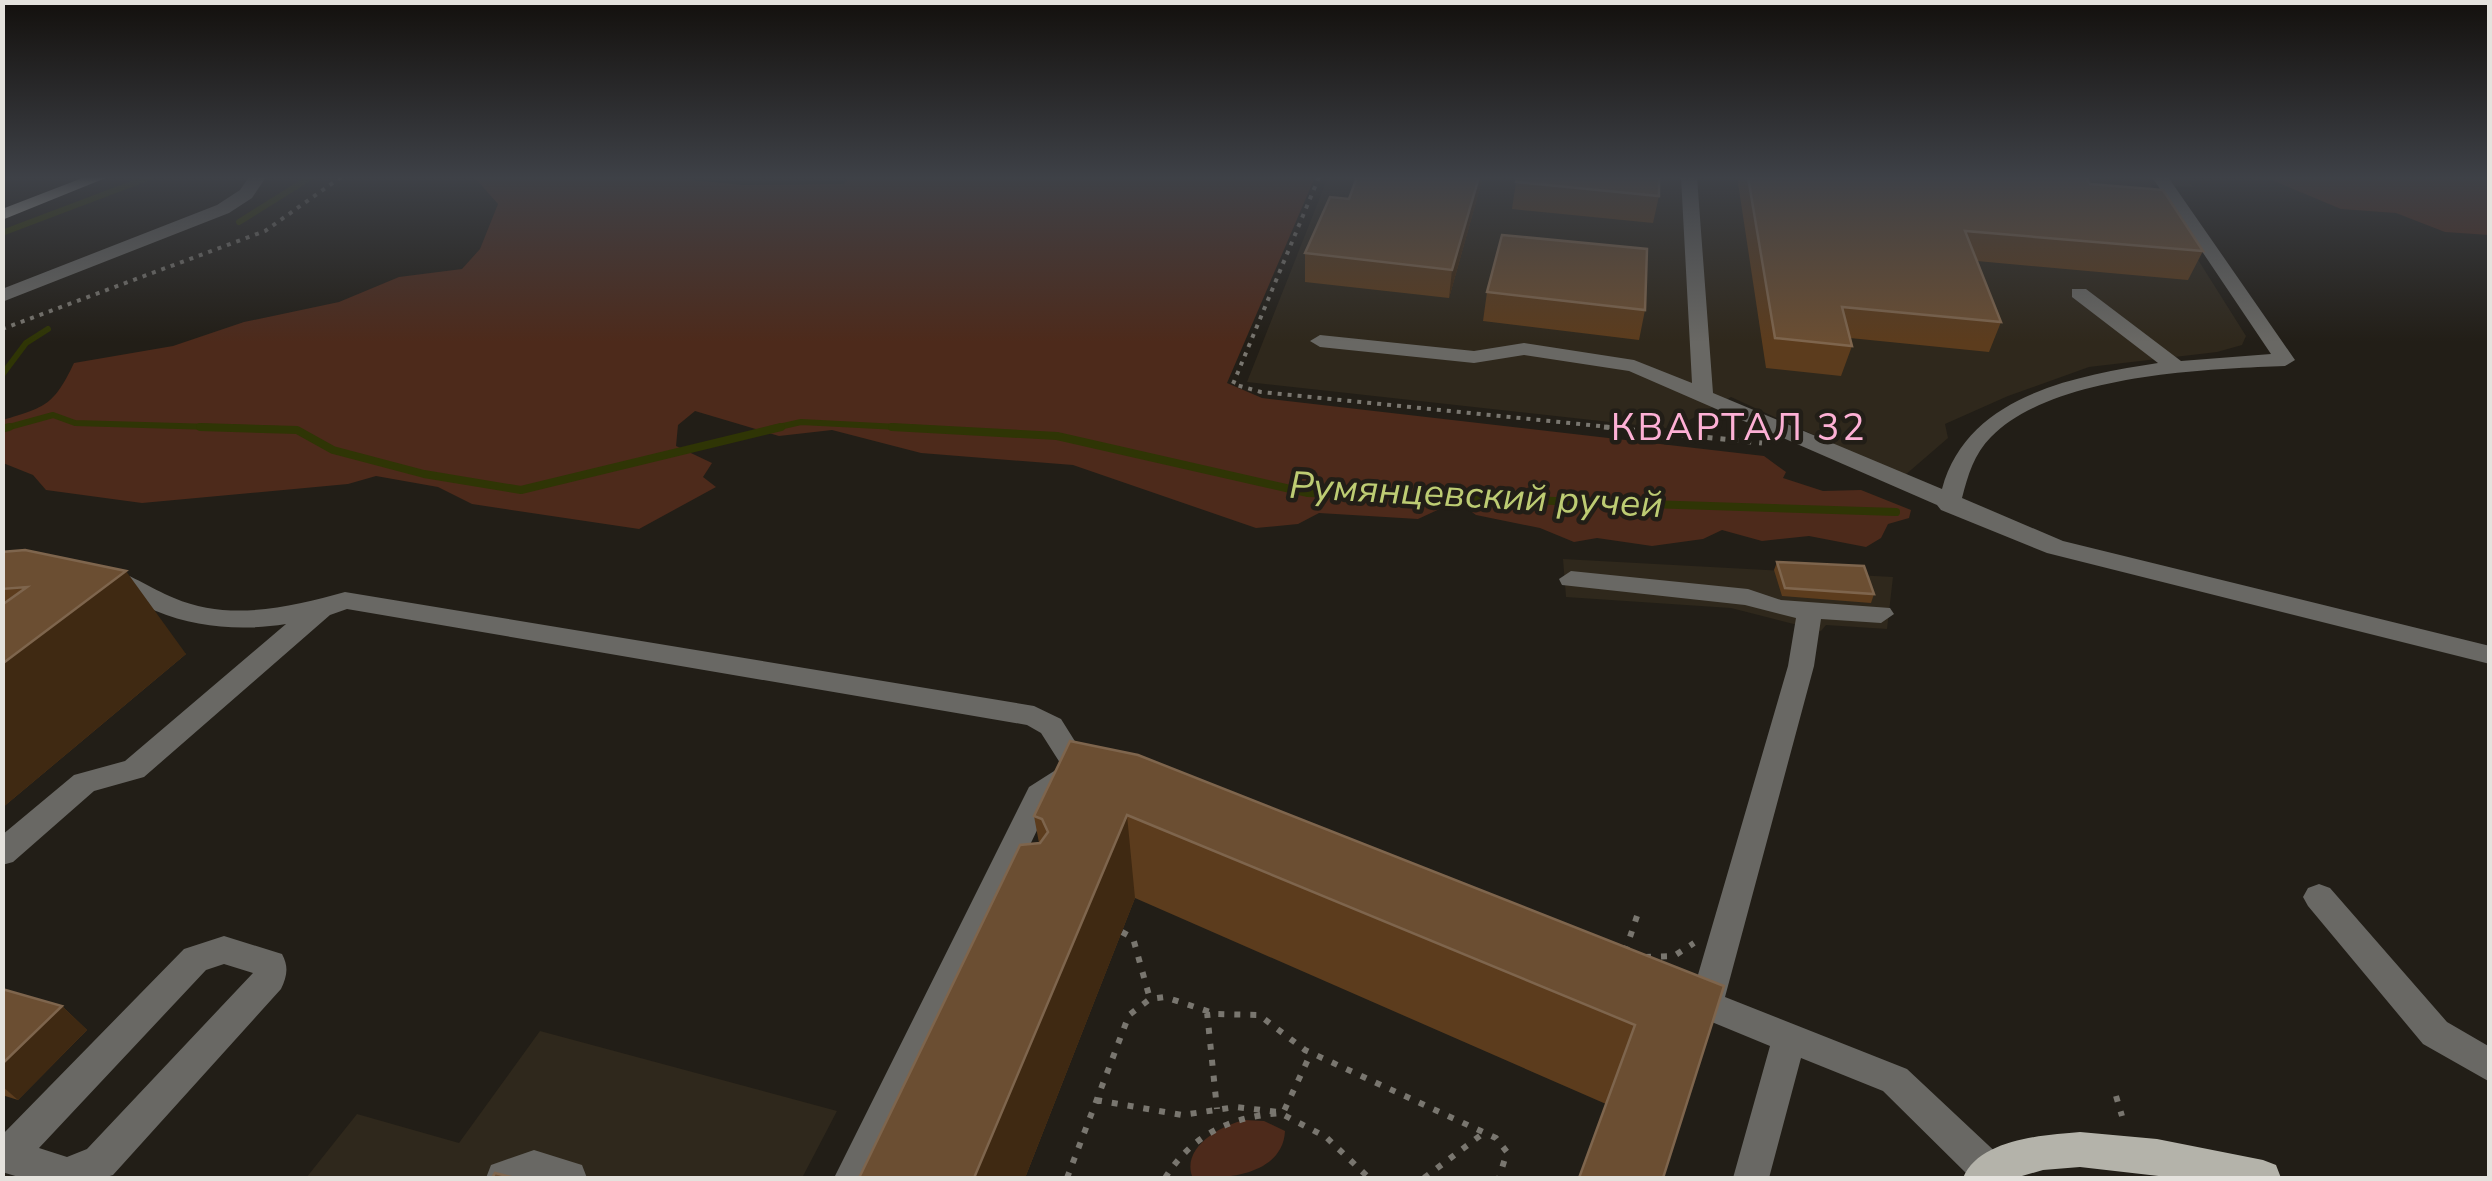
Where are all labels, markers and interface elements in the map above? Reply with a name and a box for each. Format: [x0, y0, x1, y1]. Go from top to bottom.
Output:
district label: КВАРТАЛ 32 [1611, 402, 1867, 453]
water label: Румянцевский ручей [1288, 460, 1664, 530]

